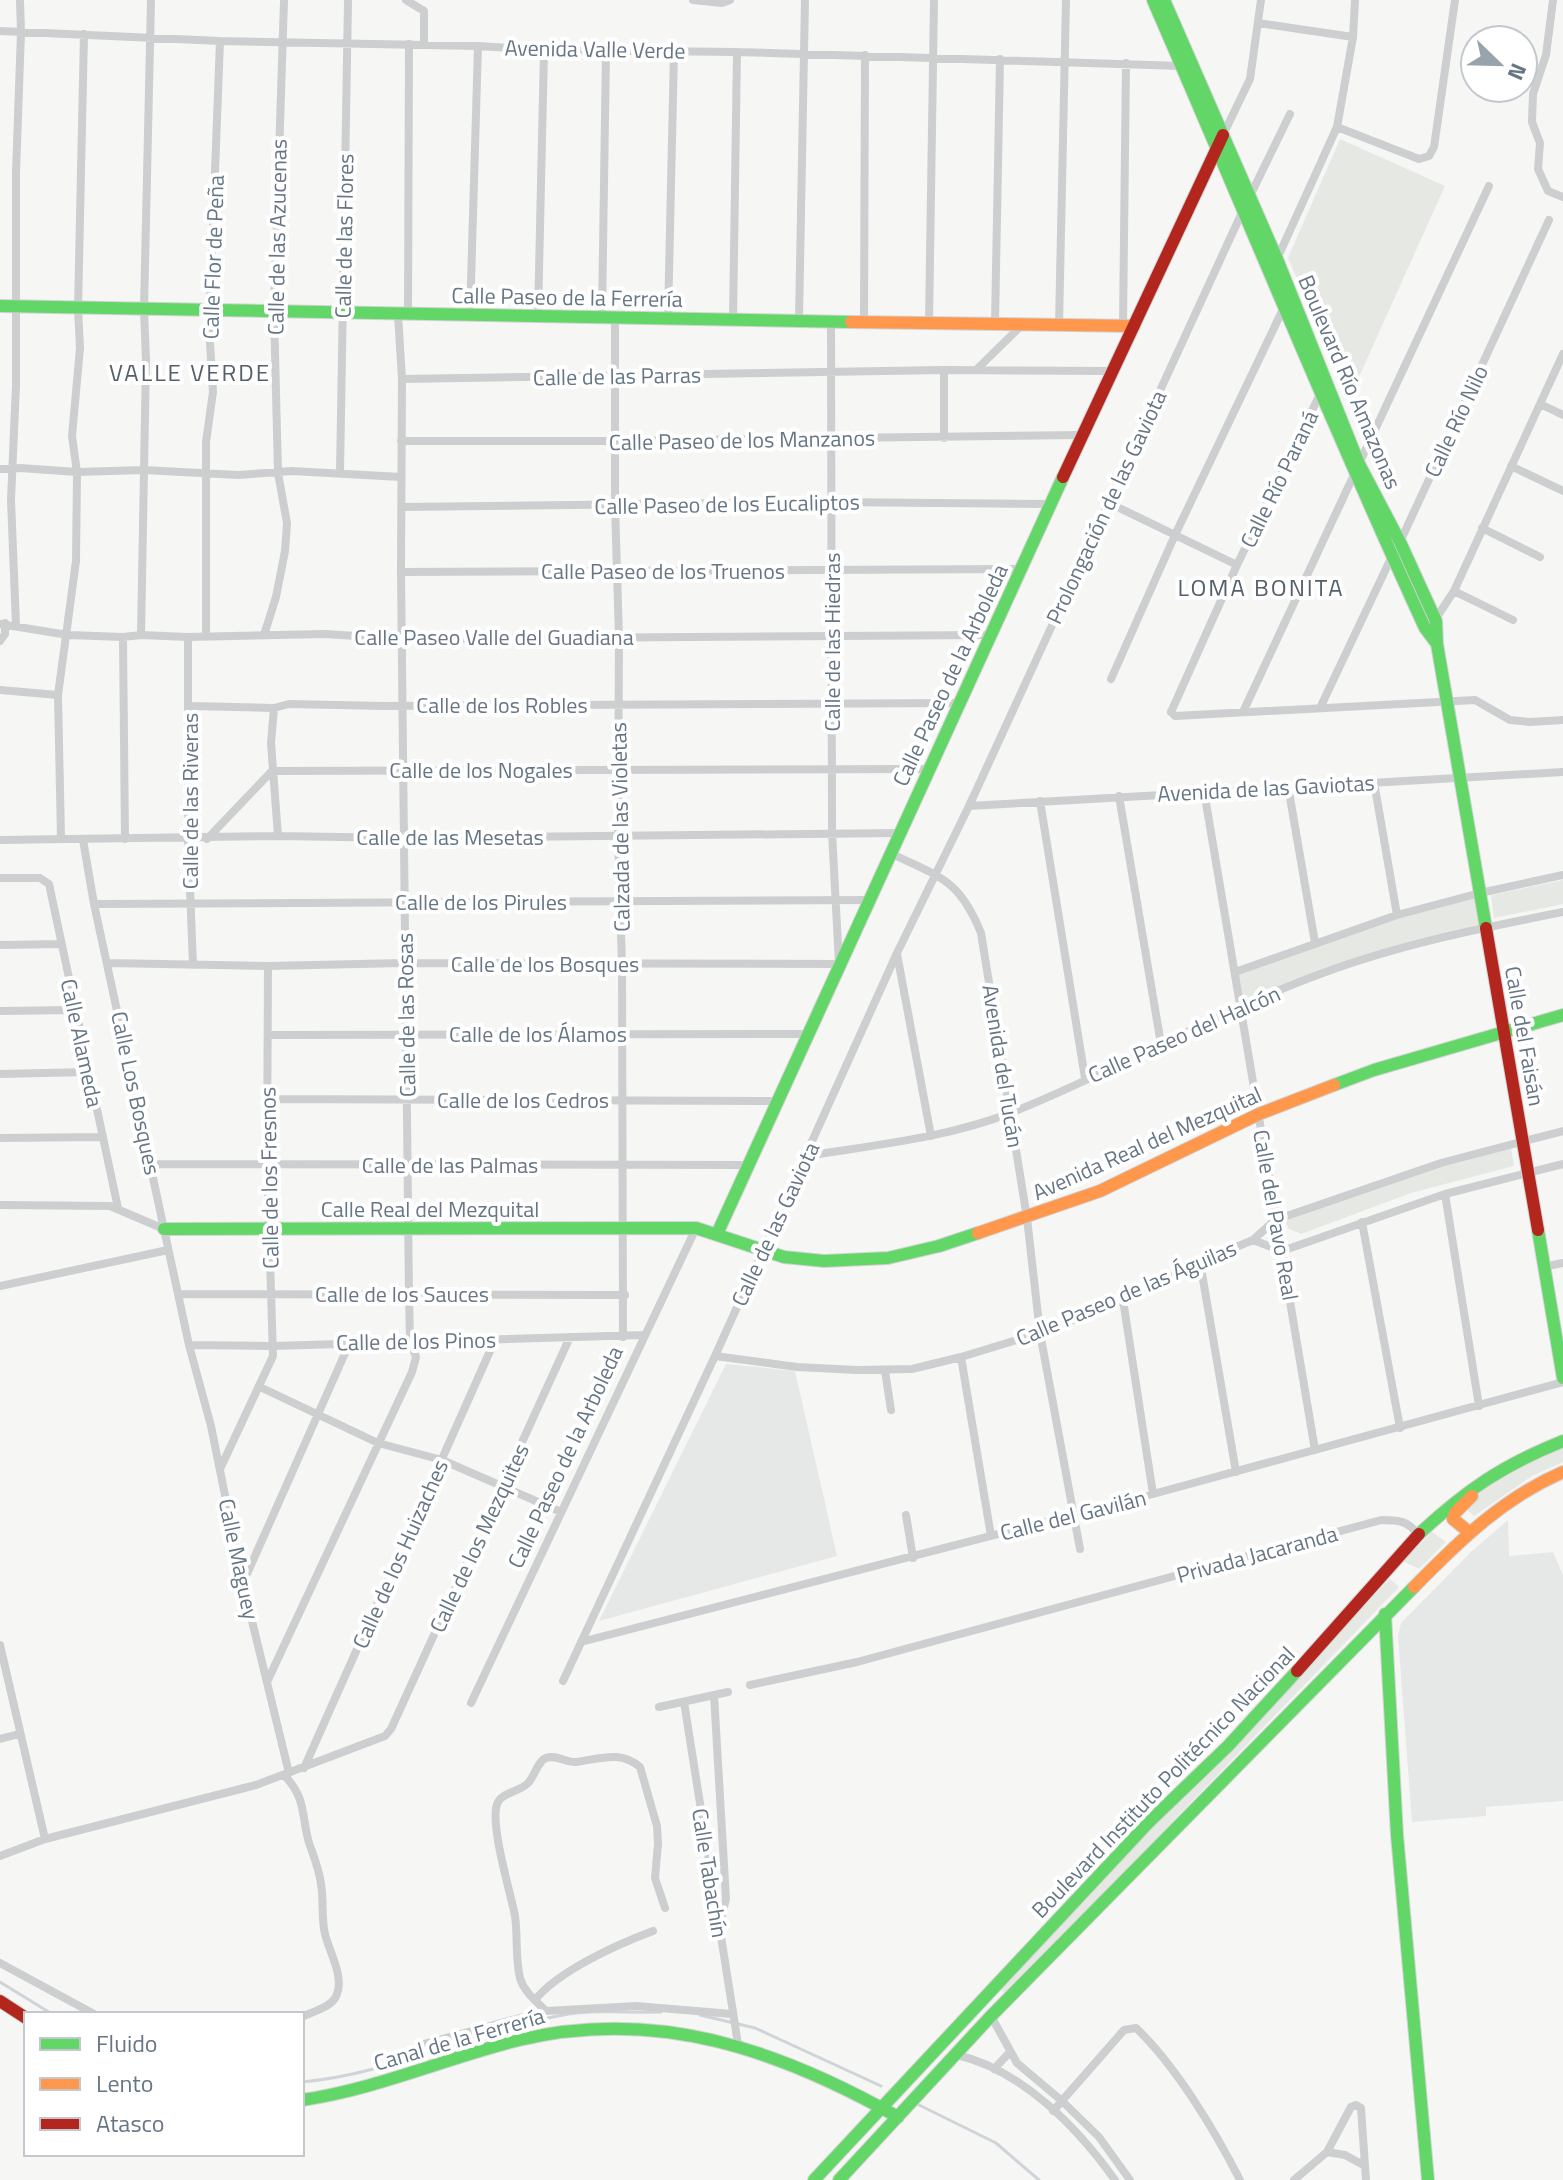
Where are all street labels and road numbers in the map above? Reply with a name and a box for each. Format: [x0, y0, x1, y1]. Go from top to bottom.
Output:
street label: Avenida Valle Verde [504, 30, 686, 68]
street label: Calle de las Azucenas [258, 139, 296, 335]
street label: Calle de las Flores [326, 153, 362, 319]
street label: Calle Flor de Peña [193, 174, 233, 340]
street label: Boulevard Río Amazonas [1289, 269, 1411, 495]
street label: Calle Paseo de la Ferrería [451, 278, 683, 316]
street label: Calle de las Parras [533, 358, 701, 394]
street label: Calle Río Nilo [1415, 359, 1497, 483]
street label: Prolongación de las Gaviota [1037, 384, 1175, 630]
street label: Calle Río Paraná [1231, 404, 1327, 554]
street label: Calle Paseo de los Manzanos [609, 421, 875, 459]
street label: Calle Paseo de los Eucaliptos [594, 485, 860, 523]
street label: Calle de las Hiedras [815, 552, 849, 732]
street label: Calle Paseo de los Truenos [541, 554, 785, 588]
street label: Calle Paseo de la Arboleda [883, 558, 1017, 792]
street label: Calle Paseo Valle del Guadiana [354, 620, 634, 654]
street label: Calle de los Robles [416, 688, 588, 722]
street label: Calle de las Riveras [173, 713, 207, 889]
street label: Calzada de las Violetas [601, 722, 639, 932]
street label: Calle de los Nogales [389, 753, 573, 787]
street label: Avenida de las Gaviotas [1157, 765, 1375, 811]
street label: Calle de las Mesetas [356, 820, 544, 854]
street label: Calle de los Pirules [395, 885, 567, 919]
street label: Calle de las Rosas [388, 933, 424, 1097]
street label: Calle de los Bosques [451, 947, 639, 981]
street label: Calle del Faisán [1496, 963, 1554, 1109]
street label: Calle Alameda [52, 976, 112, 1110]
street label: Calle Paseo del Halcón [1082, 976, 1286, 1092]
street label: Avenida del Tucán [973, 982, 1033, 1150]
street label: Calle Los Bosques [102, 1008, 170, 1178]
street label: Calle de los Álamos [449, 1017, 627, 1051]
street label: Avenida Real del Mezquital [1027, 1077, 1267, 1209]
street label: Calle de los Cedros [437, 1083, 609, 1117]
street label: Calle de los Fresnos [250, 1087, 288, 1269]
street label: Calle del Pavo Real [1244, 1127, 1308, 1303]
street label: Calle de las Gaviota [722, 1136, 828, 1312]
street label: Calle de las Palmas [362, 1148, 538, 1182]
street label: Calle Real del Mezquital [321, 1192, 539, 1226]
street label: Calle Paseo de las Águilas [1010, 1231, 1242, 1355]
street label: Calle de los Sauces [315, 1277, 489, 1311]
street label: Calle de los Pinos [336, 1323, 496, 1359]
street label: Calle Paseo de la Arboleda [498, 1340, 632, 1574]
street label: Calle de los Mezquites [420, 1438, 538, 1638]
street label: Calle de los Huizaches [343, 1454, 457, 1654]
street label: Calle del Gavilán [996, 1480, 1150, 1550]
street label: Calle Maguey [210, 1495, 269, 1623]
street label: Privada Jacaranda [1173, 1516, 1341, 1592]
street label: Boulevard Instituto Politécnico Nacional [1023, 1638, 1303, 1926]
street label: Calle Tabachín [683, 1806, 737, 1940]
street label: Canal de la Ferrería [370, 1998, 548, 2080]

